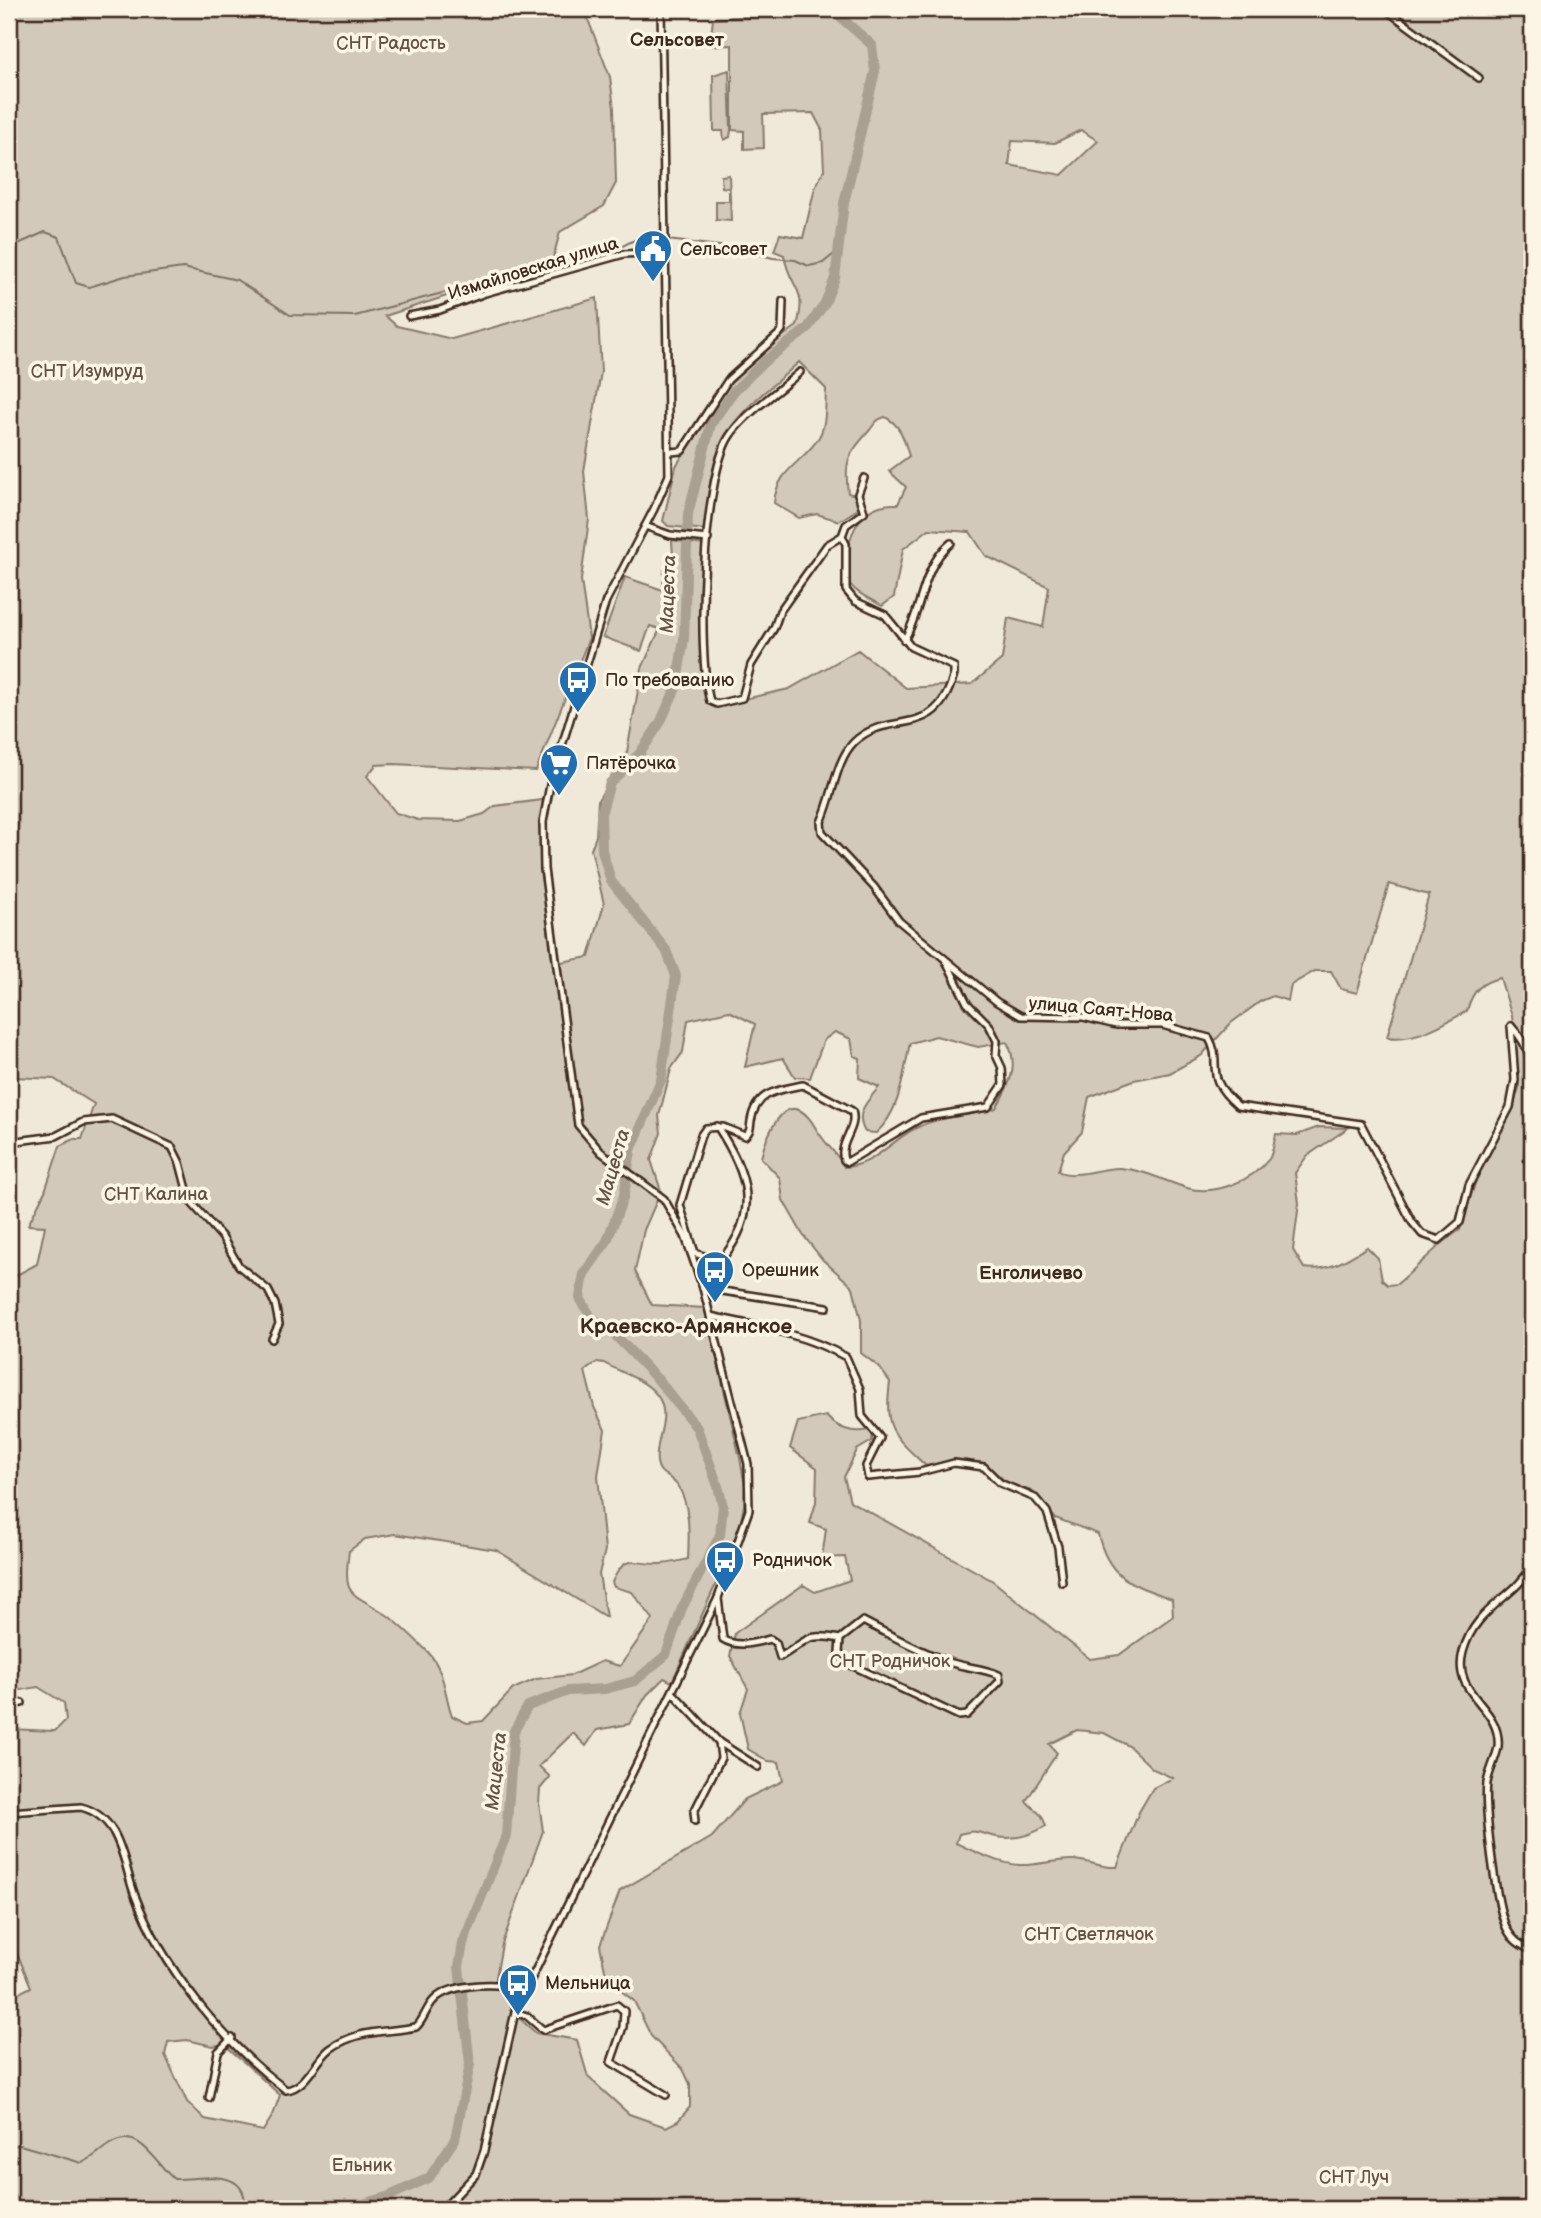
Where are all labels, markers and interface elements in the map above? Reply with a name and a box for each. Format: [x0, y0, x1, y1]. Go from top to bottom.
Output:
district label: Сельсовет [630, 29, 724, 52]
park label: СНТ Радость [336, 33, 446, 54]
public building icon: Сельсовет [632, 228, 674, 283]
street label: Измайловская улица [445, 232, 621, 304]
place label: Сельсовет [680, 239, 768, 260]
park label: СНТ Изумруд [31, 361, 143, 382]
water label: Мацеста [656, 555, 681, 634]
bus stop icon: По требованию [557, 659, 599, 714]
place label: По требованию [605, 670, 734, 691]
supermarket icon: Пятёрочка [538, 742, 580, 797]
place label: Пятёрочка [586, 753, 677, 774]
street label: улица Саят-Нова [1028, 993, 1175, 1026]
water label: Мацеста [592, 1127, 635, 1208]
park label: СНТ Калина [104, 1184, 208, 1205]
bus stop icon: Орешник [694, 1249, 736, 1304]
place label: Орешник [742, 1260, 819, 1281]
district label: Енголичево [979, 1262, 1083, 1285]
district label: Краевско-Армянское [580, 1314, 793, 1339]
bus stop icon: Родничок [704, 1539, 746, 1594]
place label: Родничок [752, 1550, 832, 1571]
park label: СНТ Родничок [830, 1651, 951, 1672]
water label: Мацеста [481, 1731, 512, 1811]
park label: СНТ Светлячок [1024, 1924, 1154, 1945]
bus stop icon: Мельница [497, 1962, 539, 2017]
place label: Мельница [545, 1973, 631, 1994]
park label: Ельник [332, 2155, 393, 2176]
park label: СНТ Луч [1319, 2167, 1389, 2188]

